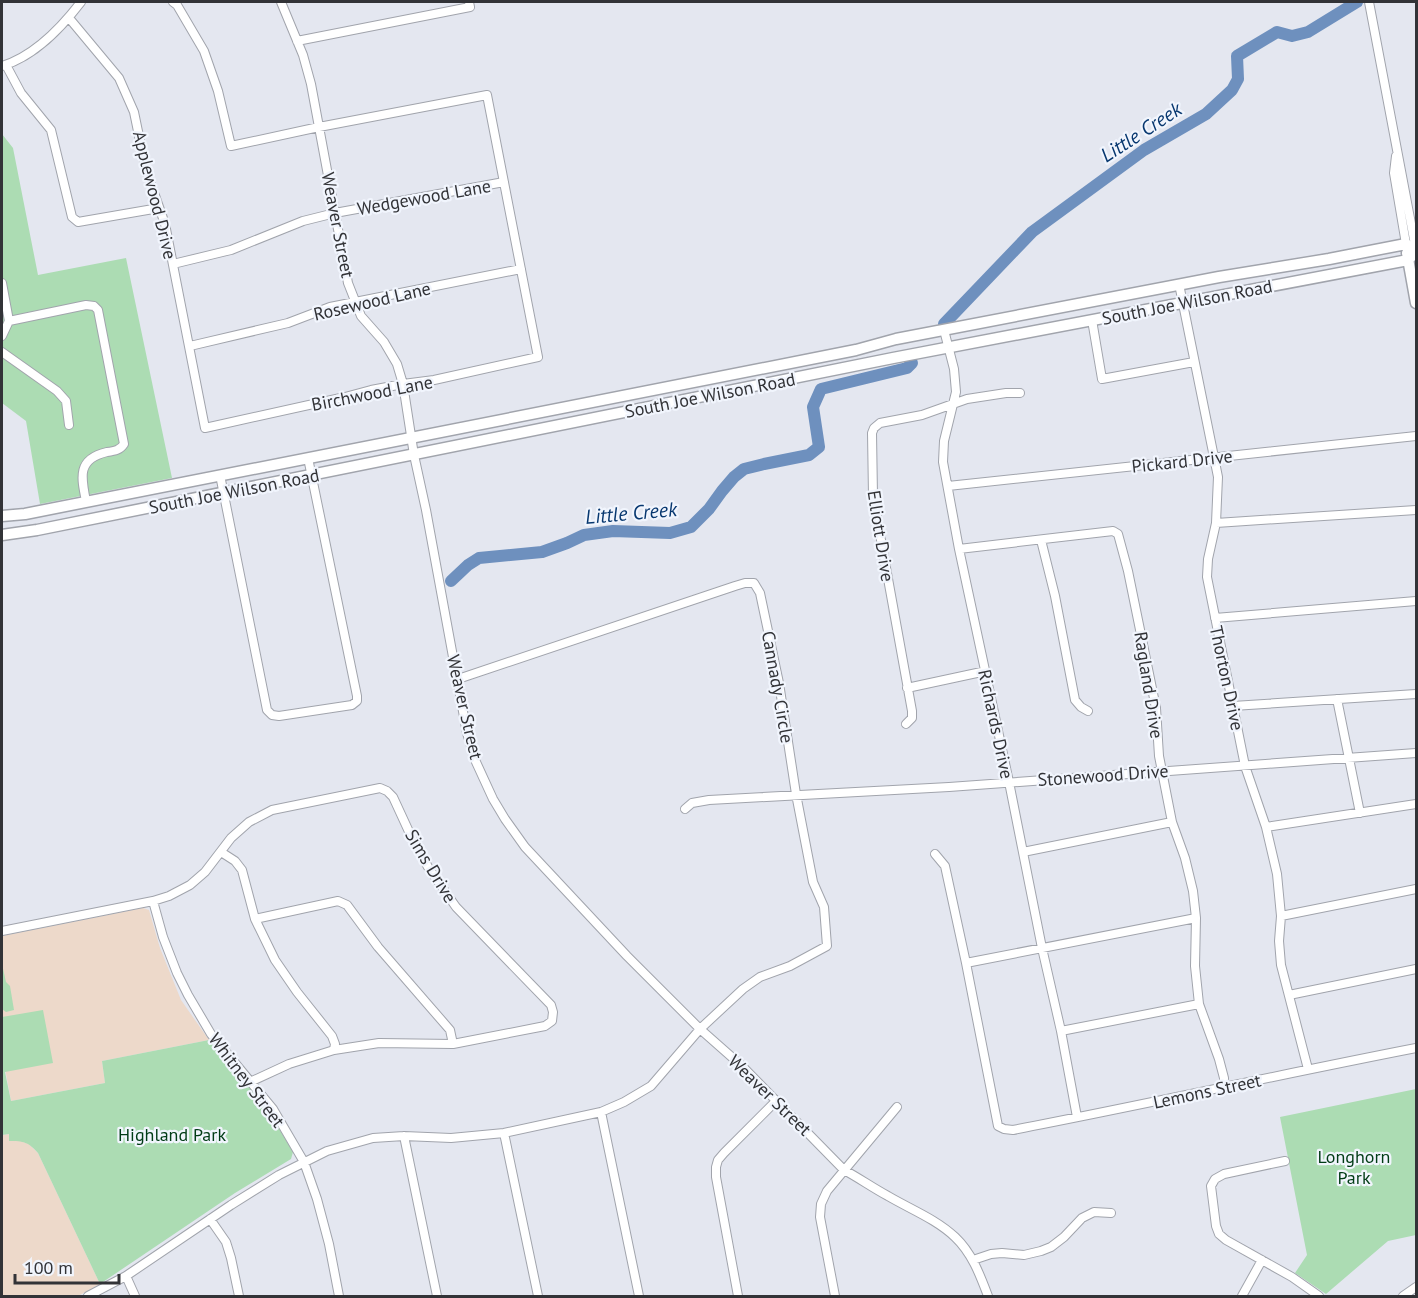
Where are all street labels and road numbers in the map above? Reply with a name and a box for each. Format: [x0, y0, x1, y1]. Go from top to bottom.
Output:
street label: Applewood Drive [128, 128, 182, 262]
street label: Weaver Street [317, 170, 359, 280]
street label: Wedgewood Lane [355, 174, 493, 220]
street label: South Joe Wilson Road [1100, 274, 1274, 330]
street label: Rosewood Lane [311, 276, 433, 326]
street label: South Joe Wilson Road [623, 367, 797, 423]
street label: Birchwood Lane [309, 370, 435, 416]
street label: Pickard Drive [1130, 444, 1234, 478]
street label: South Joe Wilson Road [147, 463, 321, 519]
street label: Elliott Drive [862, 489, 900, 583]
street label: Thorton Drive [1205, 623, 1249, 733]
street label: Cannady Circle [757, 629, 799, 745]
street label: Ragland Drive [1129, 630, 1169, 740]
street label: Weaver Street [442, 652, 488, 762]
street label: Richards Drive [973, 667, 1019, 781]
street label: Stonewood Drive [1037, 759, 1169, 791]
street label: Sims Drive [400, 825, 462, 907]
street label: Whitney Street [204, 1028, 290, 1132]
street label: Weaver Street [724, 1050, 816, 1140]
street label: Lemons Street [1151, 1068, 1263, 1114]

